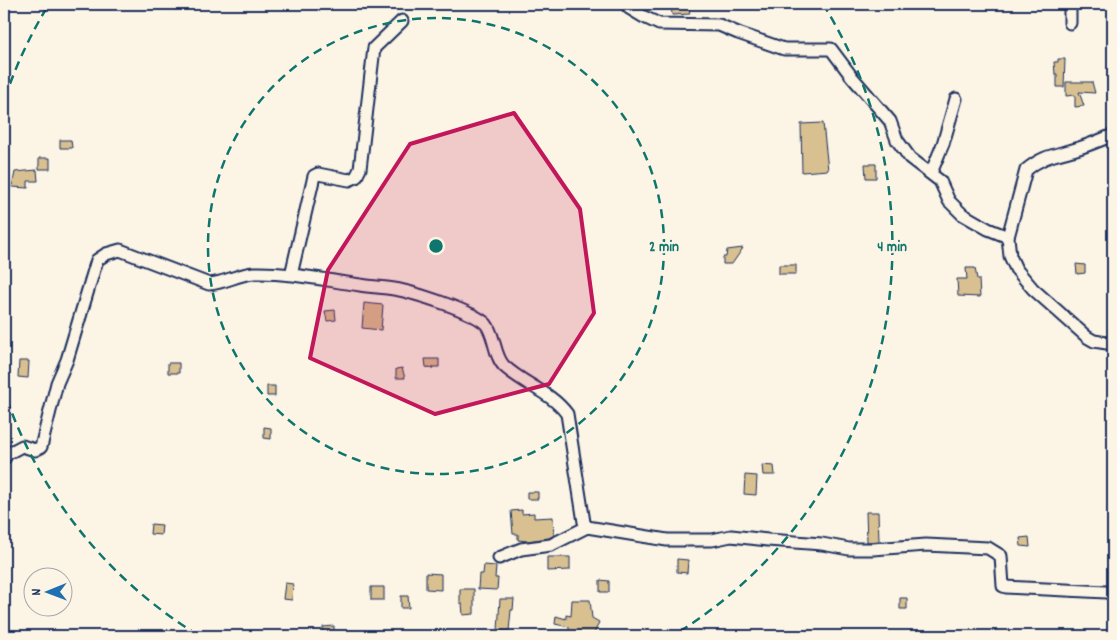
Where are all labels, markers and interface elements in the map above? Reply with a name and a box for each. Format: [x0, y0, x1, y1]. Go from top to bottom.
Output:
centre of rings [427, 237, 445, 255]
text: 2 min [649, 237, 679, 259]
text: 4 min [877, 237, 907, 259]
north arrow [22, 568, 72, 618]
text: N [27, 588, 47, 596]

